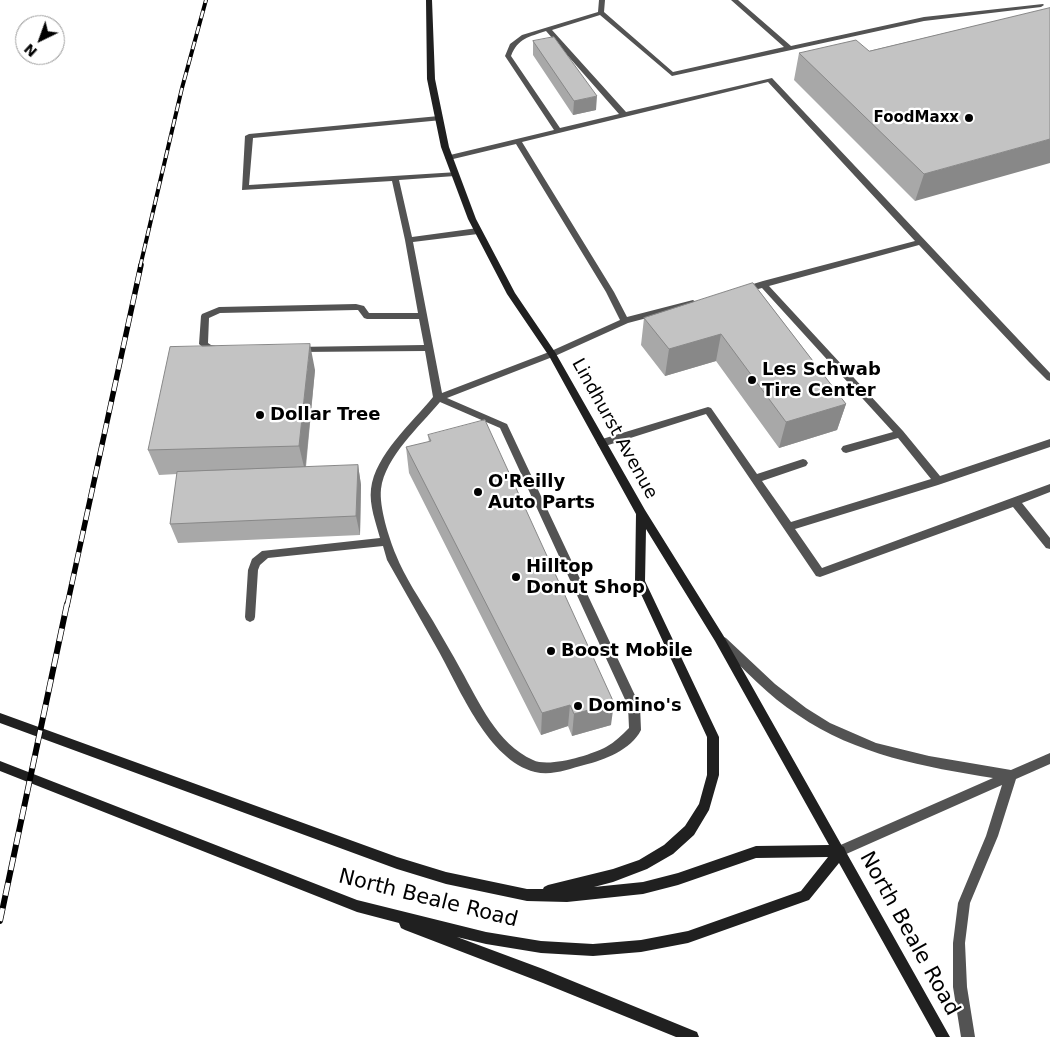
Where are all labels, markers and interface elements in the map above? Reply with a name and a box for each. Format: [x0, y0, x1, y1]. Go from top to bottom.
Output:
north arrow [15, 15, 65, 65]
text: N [21, 41, 40, 60]
place label: FoodMaxx [874, 109, 959, 127]
marker: FoodMaxx [963, 112, 975, 124]
street label: Lindhurst Avenue [566, 355, 662, 503]
place label: Les Schwab Tire Center [762, 359, 881, 402]
marker: Les Schwab Tire Center [746, 374, 758, 386]
place label: Dollar Tree [270, 404, 381, 426]
marker: Dollar Tree [254, 409, 266, 421]
place label: O'Reilly Auto Parts [488, 471, 595, 514]
marker: O'Reilly Auto Parts [472, 486, 484, 498]
place label: Hilltop Donut Shop [526, 556, 645, 598]
marker: Hilltop Donut Shop [510, 571, 522, 583]
place label: Boost Mobile [561, 640, 693, 662]
marker: Boost Mobile [545, 645, 557, 657]
place label: Domino's [588, 695, 682, 717]
marker: Domino's [572, 700, 584, 712]
street label: North Beale Road [853, 848, 965, 1020]
street label: North Beale Road [336, 865, 520, 933]

